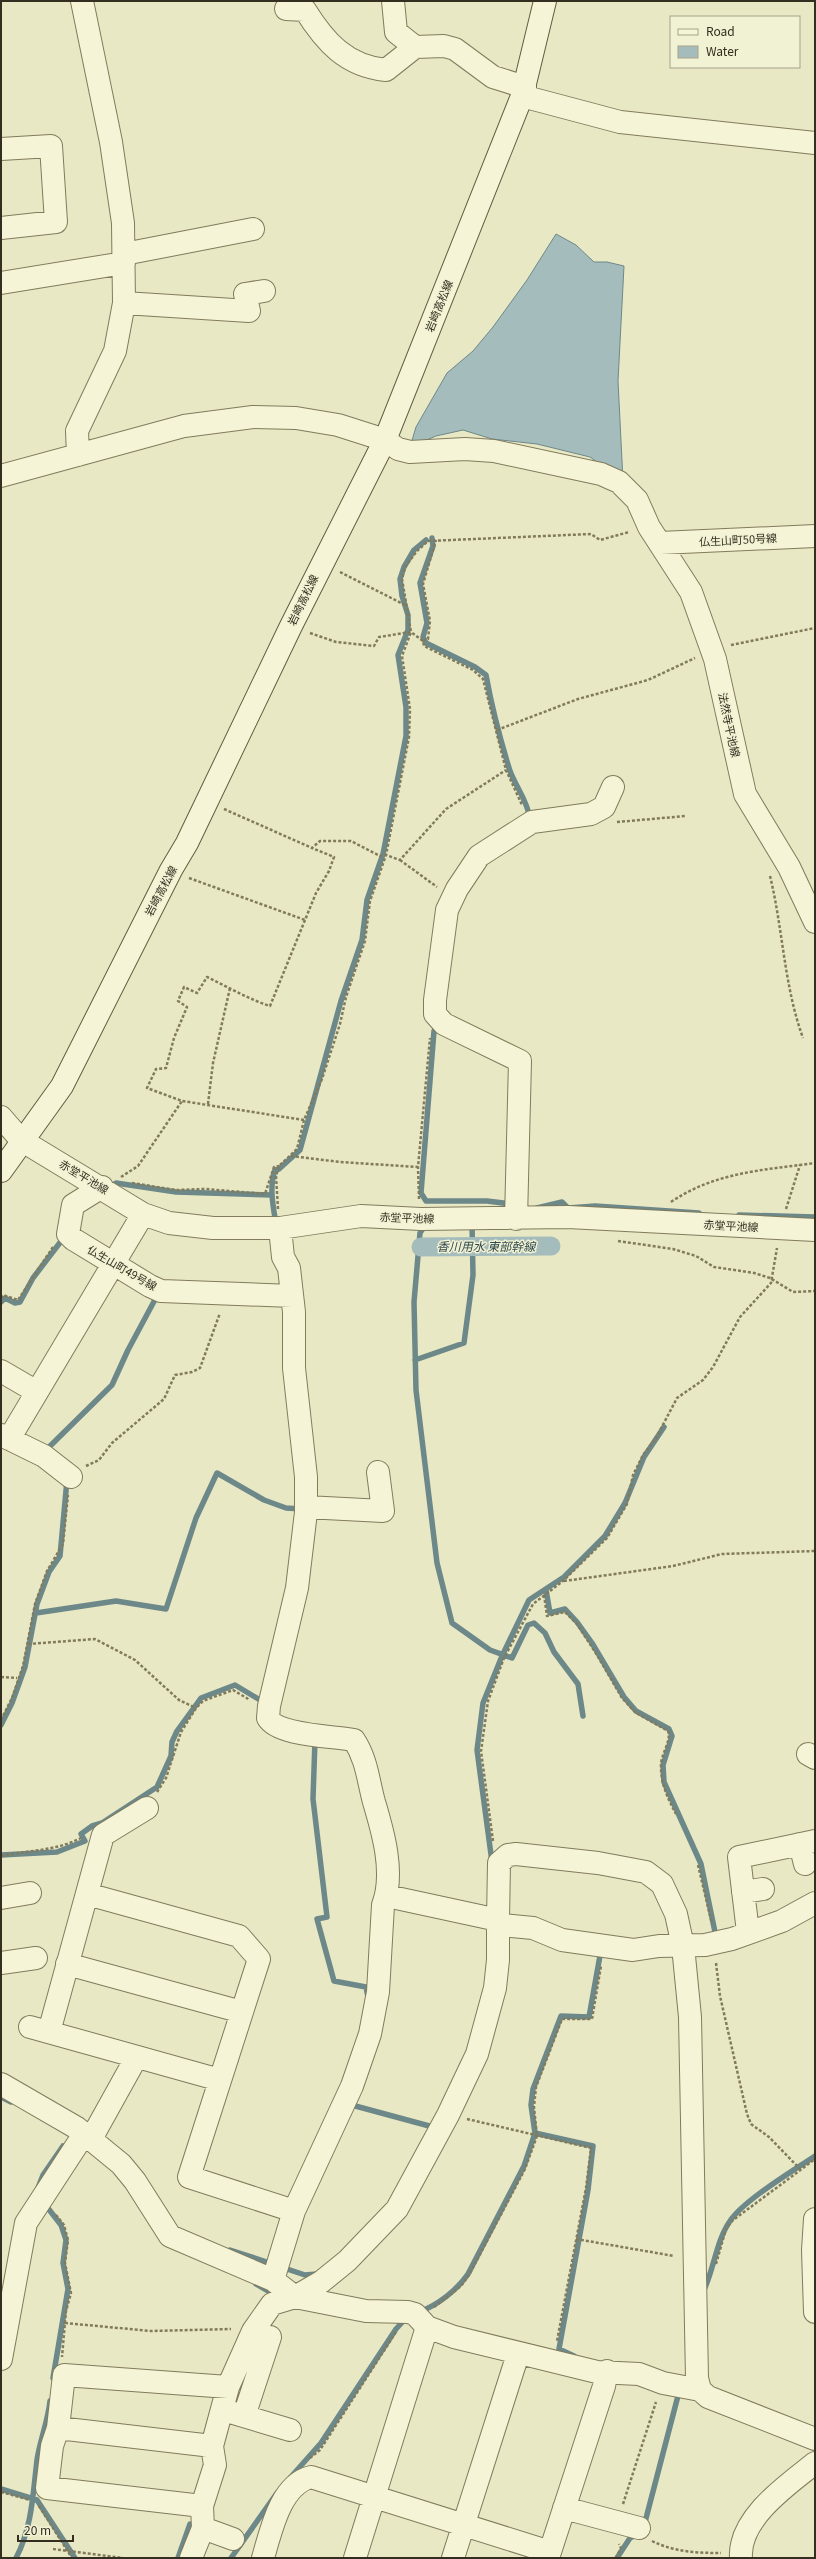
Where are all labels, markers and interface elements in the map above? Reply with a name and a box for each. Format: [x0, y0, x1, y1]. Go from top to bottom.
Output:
legend [670, 16, 800, 68]
text: Road [706, 22, 735, 39]
text: Water [706, 42, 739, 59]
street label: 岩崎高松線 [420, 277, 456, 334]
street label: 仏生山町50号線 [698, 529, 777, 549]
street label: 岩崎高松線 [283, 571, 321, 628]
street label: 法然寺平池線 [715, 691, 745, 759]
street label: 岩崎高松線 [140, 862, 180, 919]
street label: 赤堂平池線 [57, 1155, 112, 1197]
street label: 赤堂平池線 [379, 1208, 435, 1226]
street label: 赤堂平池線 [703, 1216, 759, 1234]
water label: 香川用水 東部幹線 [437, 1237, 537, 1254]
street label: 仏生山町49号線 [85, 1241, 160, 1294]
scale bar [18, 2517, 73, 2543]
text: 20 m [24, 2521, 51, 2538]

